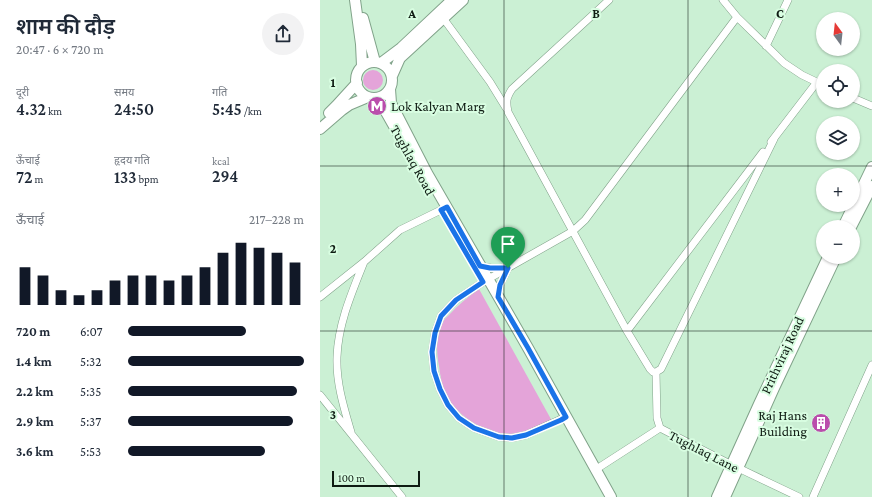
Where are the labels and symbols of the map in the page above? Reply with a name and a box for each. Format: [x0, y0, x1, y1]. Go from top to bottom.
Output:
text: A [407, 6, 416, 21]
text: B [592, 6, 600, 21]
text: C [776, 6, 784, 21]
north arrow [816, 12, 860, 56]
text: 1 [331, 75, 336, 90]
metro station icon: Lok Kalyan Marg [366, 95, 388, 117]
place label: Lok Kalyan Marg [391, 98, 485, 114]
street label: Tughlaq Road [387, 122, 439, 198]
pin [491, 227, 525, 268]
text: 2 [330, 241, 337, 256]
street label: Prithviraj Road [757, 313, 808, 397]
text: 3 [330, 407, 336, 422]
place label: Raj Hans Building [758, 407, 807, 439]
building icon: Raj Hans Building [810, 412, 832, 434]
street label: Tughlaq Lane [666, 427, 742, 475]
scale bar [332, 469, 420, 488]

